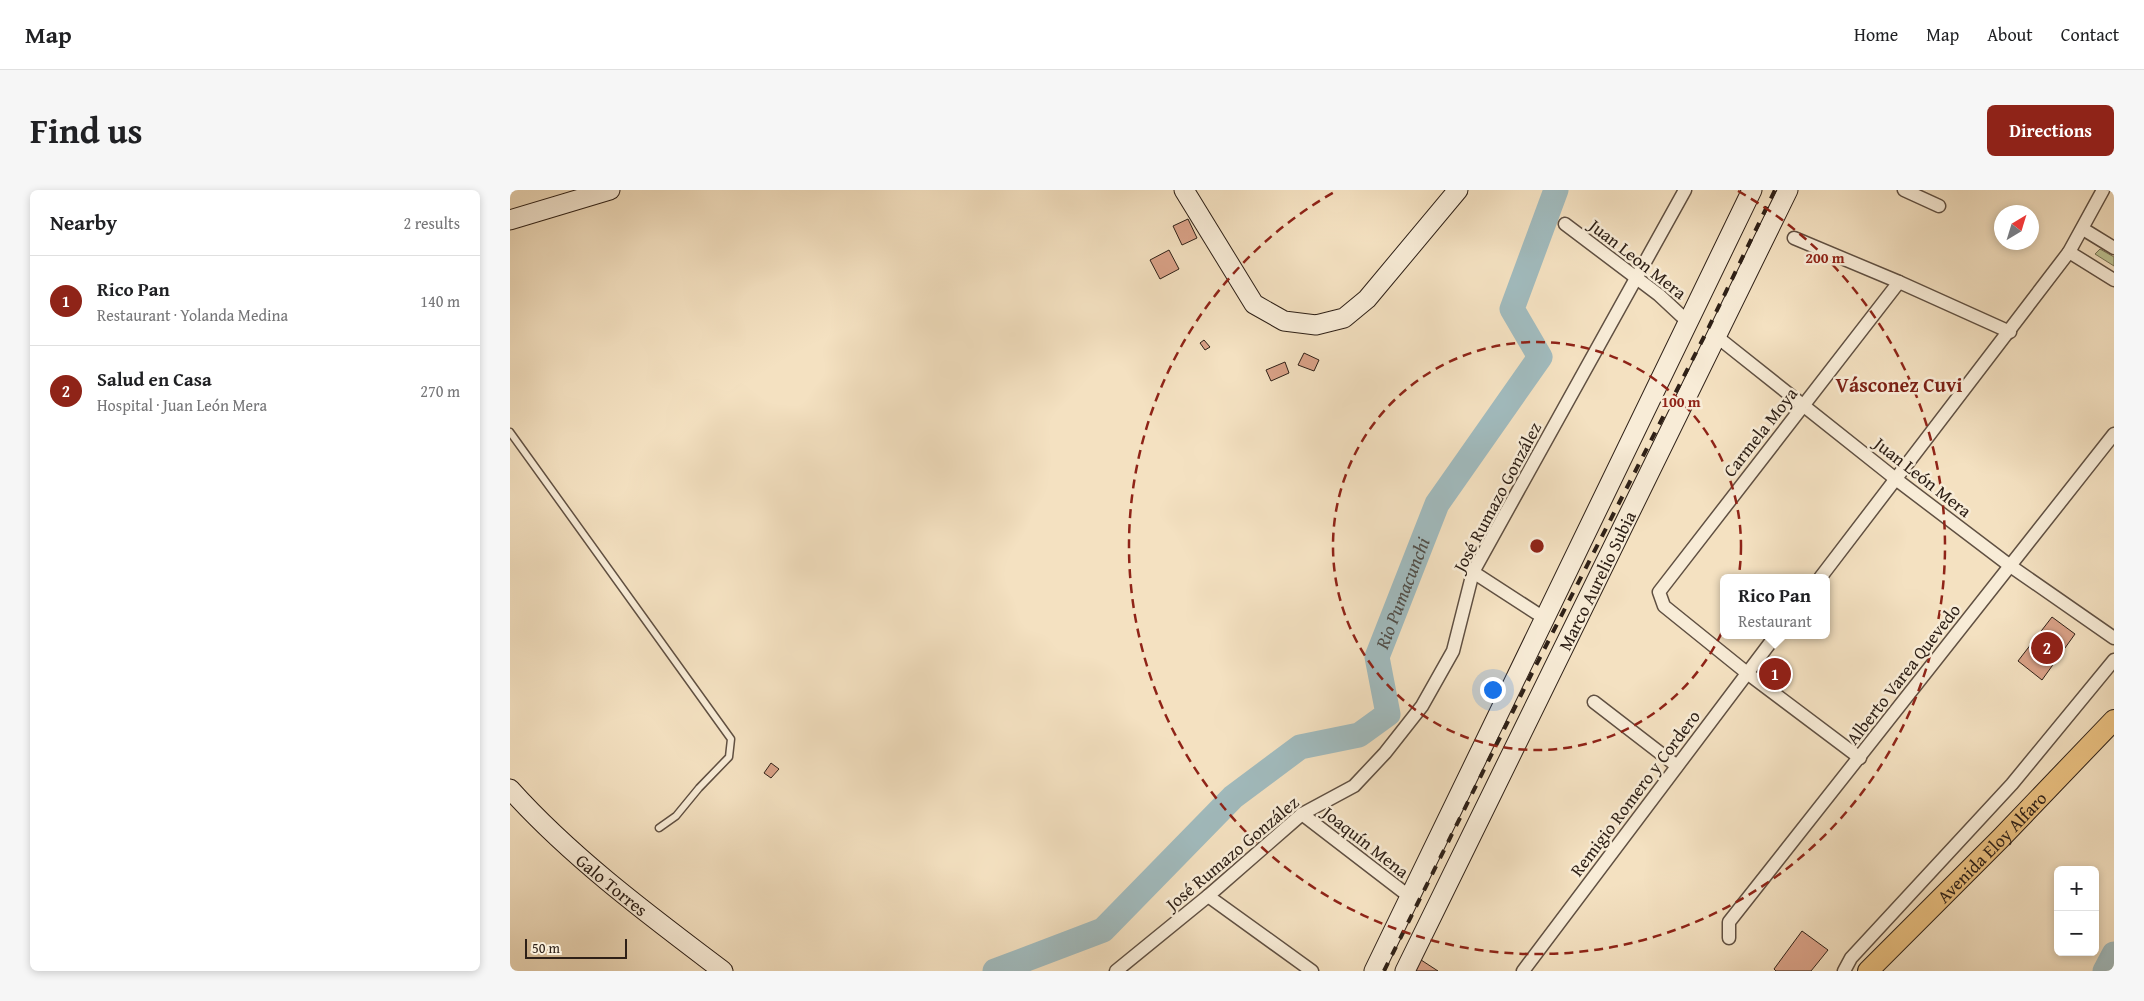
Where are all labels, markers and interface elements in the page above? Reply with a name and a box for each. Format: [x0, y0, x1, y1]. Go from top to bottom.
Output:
text: Map [25, 17, 72, 52]
text: Home [1854, 21, 1898, 48]
text: Map [1926, 21, 1959, 48]
text: About [1987, 21, 2033, 48]
text: Contact [2061, 21, 2119, 48]
text: Find us [30, 105, 143, 156]
button: Directions [1987, 105, 2114, 156]
north arrow [1994, 205, 2039, 250]
text: Nearby [50, 207, 117, 238]
text: 2 results [403, 211, 460, 235]
street label: Juan Leon Mera [1582, 211, 1693, 306]
text: 200 m [1805, 247, 1845, 268]
text: Rico Pan [97, 275, 170, 303]
text: 1 [62, 289, 70, 313]
text: 140 m [420, 289, 460, 313]
text: Restaurant · Yolanda Medina [97, 303, 288, 327]
text: Salud en Casa [97, 365, 212, 393]
district label: Vásconez Cuvi [1836, 370, 1962, 399]
text: 2 [62, 379, 70, 403]
text: 270 m [420, 379, 460, 403]
street label: Carmela Moya [1716, 381, 1804, 483]
text: 100 m [1661, 391, 1701, 412]
text: Hospital · Juan León Mera [97, 393, 267, 417]
street label: José Rumazo González [1445, 417, 1548, 579]
street label: Juan León Mera [1867, 429, 1978, 524]
street label: Marco Aurelio Subia [1551, 506, 1642, 655]
water label: Rio Pumacunchi [1367, 533, 1437, 654]
centre of rings [1528, 537, 1546, 555]
popup [1720, 574, 1830, 639]
text: Rico Pan [1738, 581, 1811, 609]
street label: Alberto Varea Quevedo [1839, 598, 1967, 750]
text: Restaurant [1738, 609, 1812, 633]
pin: 2 [2031, 629, 2063, 667]
pin: 1 [1759, 655, 1791, 693]
your location [1480, 677, 1506, 703]
street label: Remigio Romero y Cordero [1563, 704, 1707, 882]
street label: Avenida Eloy Alfaro [1930, 785, 2053, 909]
street label: José Rumazo González [1158, 789, 1305, 918]
street label: Joaquín Mena [1315, 798, 1415, 885]
street label: Galo Torres [570, 847, 654, 922]
map controls [2054, 866, 2099, 956]
button: + [2054, 866, 2099, 911]
button: − [2054, 911, 2099, 956]
scale bar [525, 936, 628, 959]
text: 50 m [532, 938, 560, 958]

